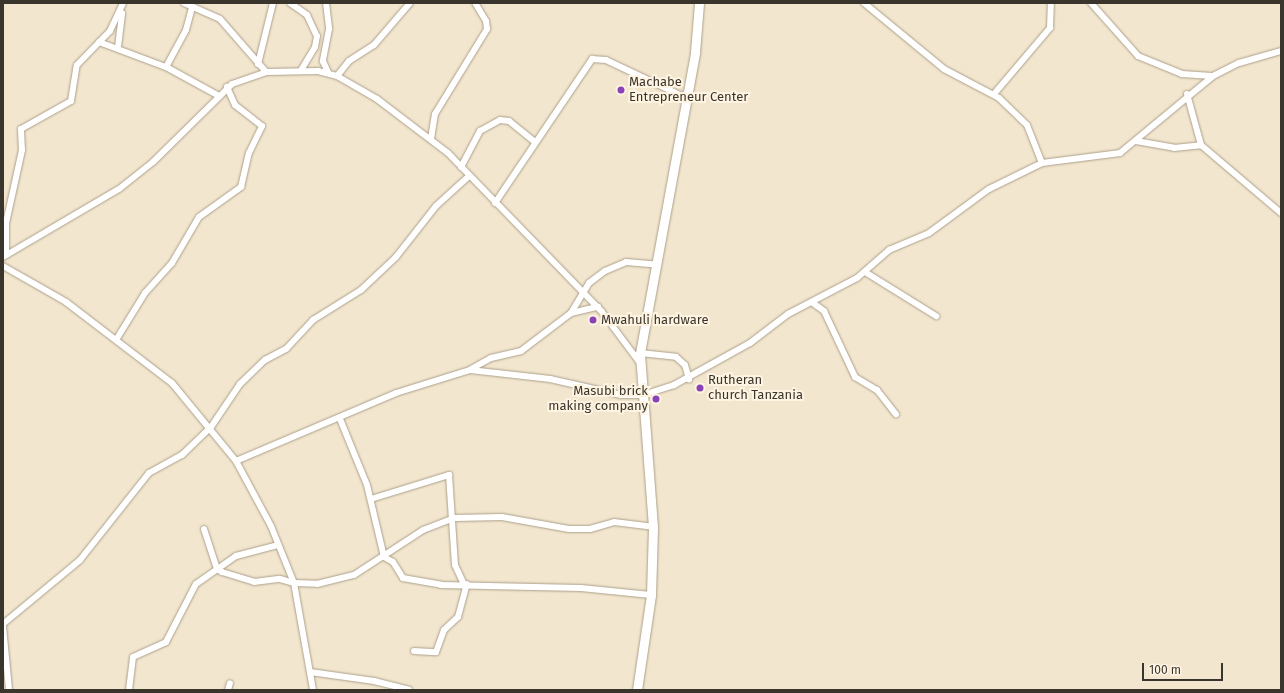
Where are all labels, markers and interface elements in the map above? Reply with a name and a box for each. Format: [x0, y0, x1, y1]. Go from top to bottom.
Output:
place label: Machabe Entrepreneur Center [629, 75, 748, 106]
marker: Machabe Entrepreneur Center [616, 85, 626, 95]
place label: Mwahuli hardware [601, 312, 708, 328]
marker: Mwahuli hardware [588, 315, 598, 325]
place label: Rutheran church Tanzania [708, 373, 803, 404]
marker: Rutheran church Tanzania [695, 383, 705, 393]
place label: Masubi brick making company [548, 384, 648, 415]
marker: Masubi brick making company [651, 394, 661, 404]
scale bar [1144, 655, 1225, 681]
text: 100 m [1149, 663, 1181, 677]

